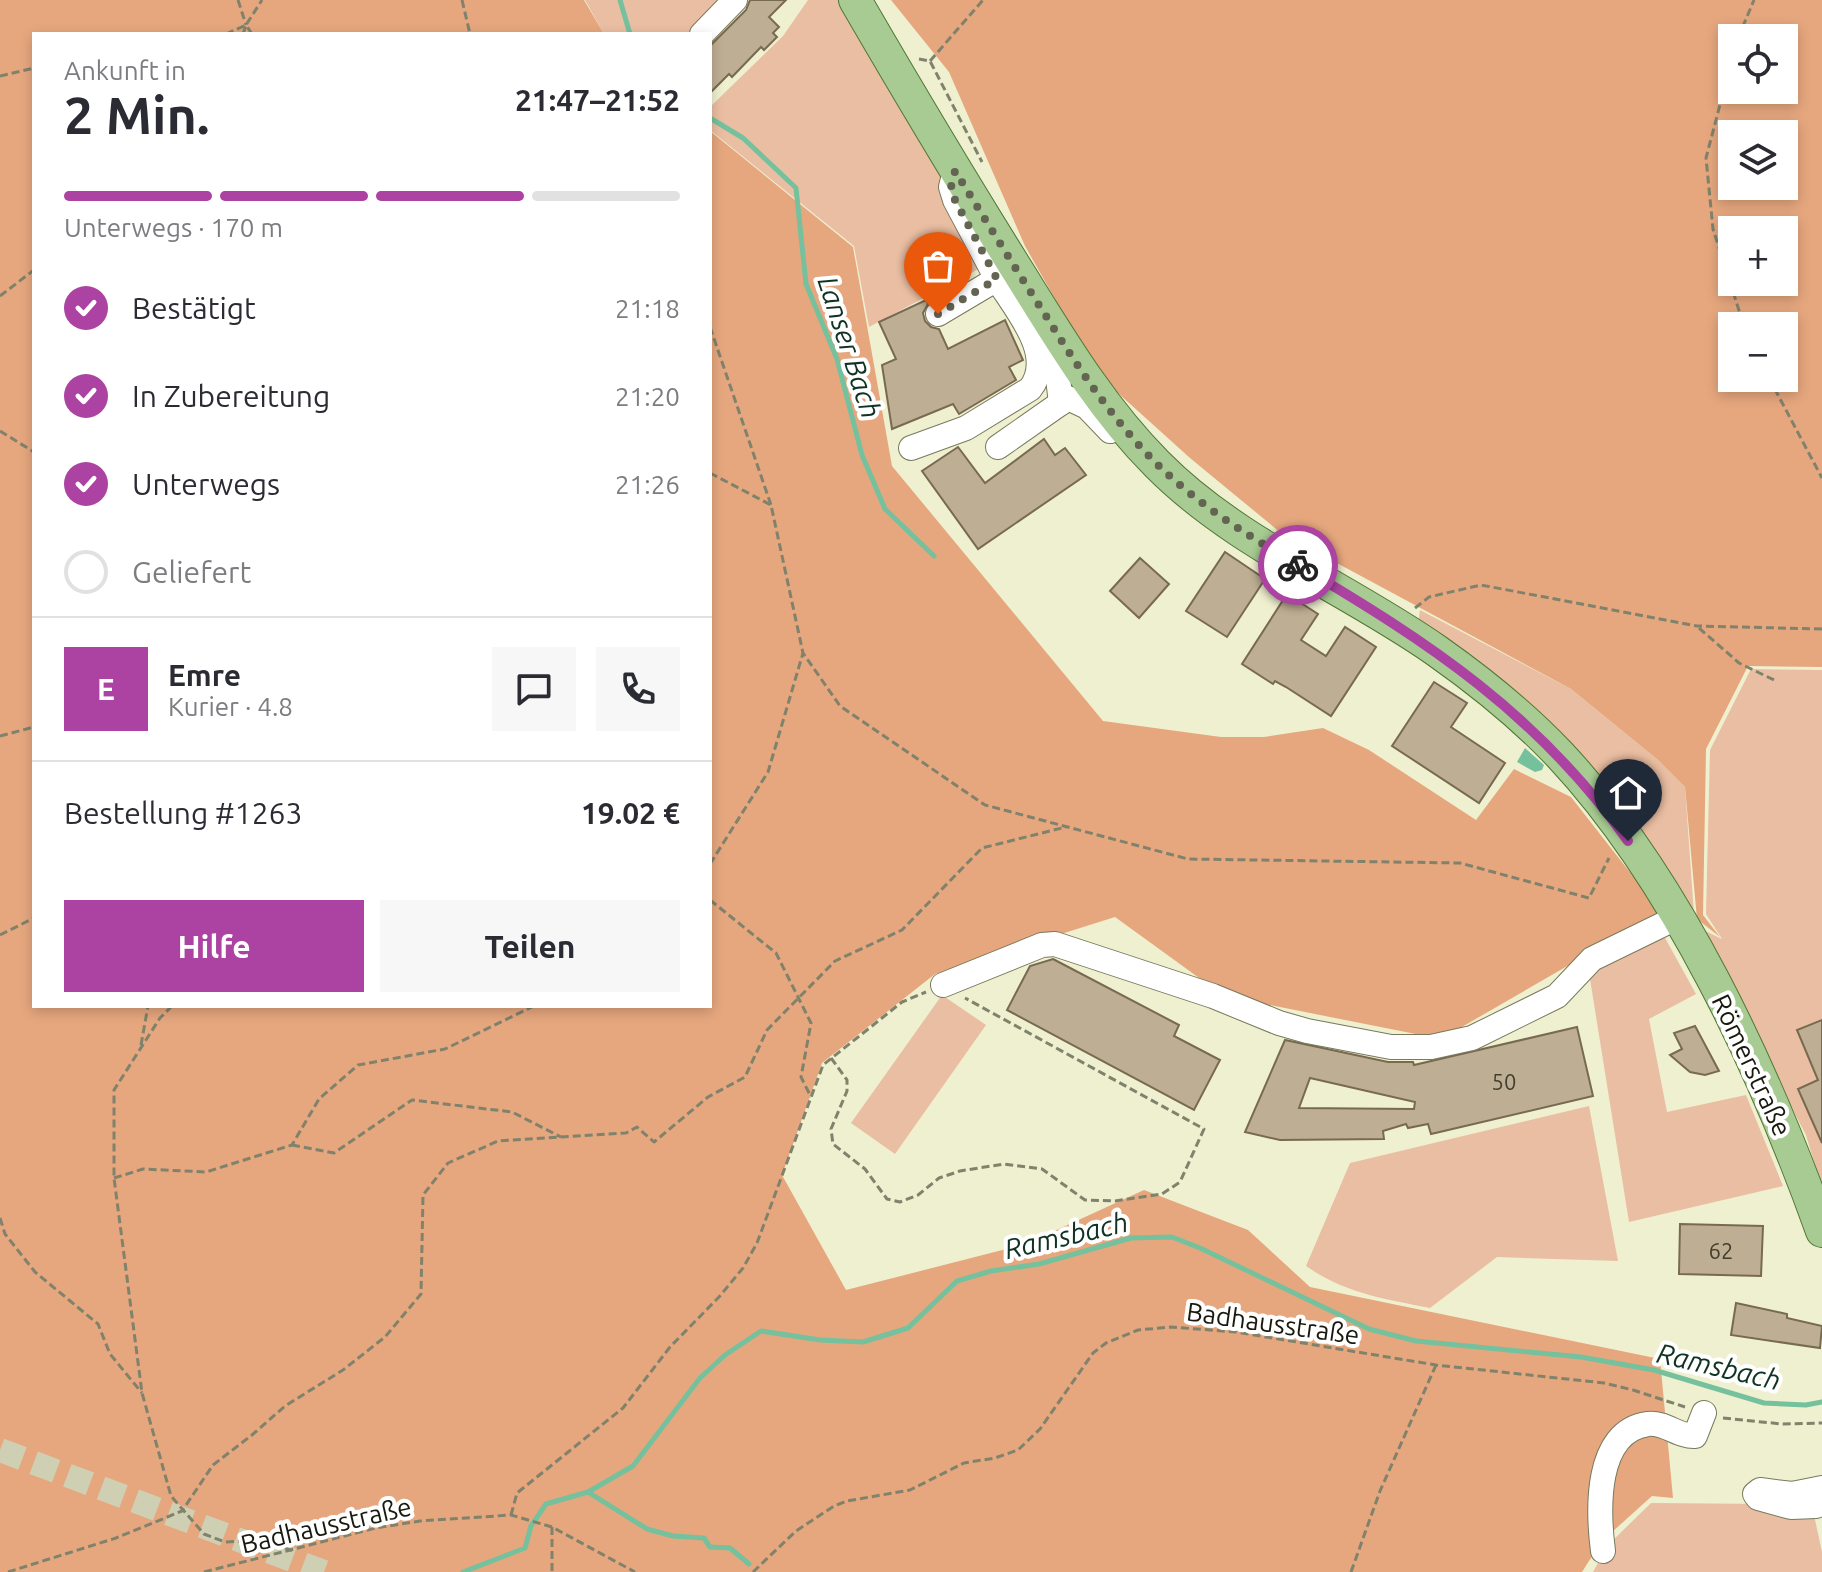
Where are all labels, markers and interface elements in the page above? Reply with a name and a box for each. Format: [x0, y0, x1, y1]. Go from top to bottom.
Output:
map controls [1718, 24, 1798, 392]
button: locate [1718, 24, 1798, 104]
text: Ankunft in [64, 56, 186, 85]
text: 21:47–21:52 [515, 83, 680, 117]
text: 2 Min. [64, 86, 210, 144]
button: layers [1718, 120, 1798, 200]
text: Unterwegs · 170 m [64, 213, 283, 242]
button: + [1718, 216, 1798, 296]
pin [904, 232, 972, 314]
icon: bag [916, 244, 960, 288]
water label: Lanser Bach [812, 272, 888, 422]
icon: check [64, 286, 108, 330]
text: Bestätigt [132, 291, 256, 325]
text: 21:18 [615, 294, 680, 323]
button: − [1718, 312, 1798, 392]
icon: check [64, 374, 108, 418]
text: In Zubereitung [132, 379, 330, 413]
text: 21:20 [615, 382, 680, 411]
icon: check [64, 462, 108, 506]
text: Unterwegs [132, 467, 280, 501]
text: 21:26 [615, 470, 680, 499]
courier [1258, 525, 1338, 605]
icon: bike [1276, 543, 1320, 587]
text: Geliefert [132, 555, 251, 589]
button: chat [492, 647, 576, 731]
button: phone [596, 647, 680, 731]
text: Emre [168, 658, 241, 692]
text: E [97, 672, 115, 706]
text: Kurier · 4.8 [168, 692, 293, 721]
pin [1594, 759, 1662, 841]
icon: home [1606, 771, 1650, 815]
text: Bestellung #1263 [64, 796, 302, 830]
text: 19.02 € [581, 796, 680, 830]
button: Hilfe [64, 900, 364, 992]
button: Teilen [380, 900, 680, 992]
street label: Römerstraße [1707, 990, 1797, 1140]
house number: 50 [1492, 1069, 1516, 1094]
water label: Ramsbach [1001, 1206, 1131, 1264]
house number: 62 [1709, 1238, 1733, 1263]
street label: Badhausstraße [1185, 1297, 1361, 1349]
water label: Ramsbach [1654, 1337, 1784, 1395]
street label: Badhausstraße [238, 1491, 414, 1559]

